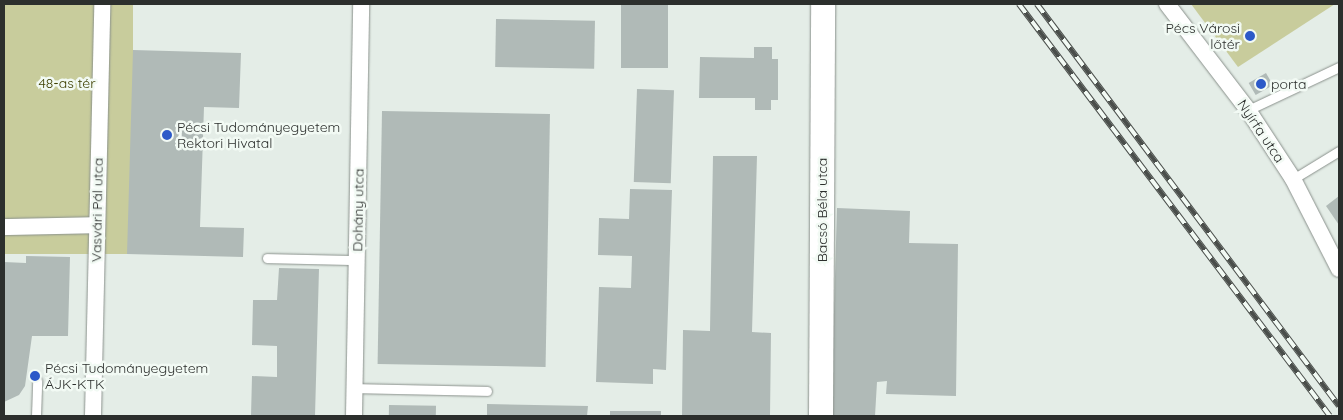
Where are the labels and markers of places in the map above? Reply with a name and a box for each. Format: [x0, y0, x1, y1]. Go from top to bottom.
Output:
place label: Pécs Városi lőtér [1166, 20, 1240, 52]
marker: Pécs Városi lőtér [1244, 30, 1256, 42]
place label: porta [1271, 76, 1307, 92]
marker: porta [1255, 78, 1267, 90]
place label: Pécsi Tudományegyetem Rektori Hivatal [177, 119, 340, 152]
marker: Pécsi Tudományegyetem Rektori Hivatal [161, 129, 173, 141]
place label: Pécsi Tudományegyetem ÁJK-KTK [45, 360, 208, 392]
marker: Pécsi Tudományegyetem ÁJK-KTK [29, 370, 41, 382]

